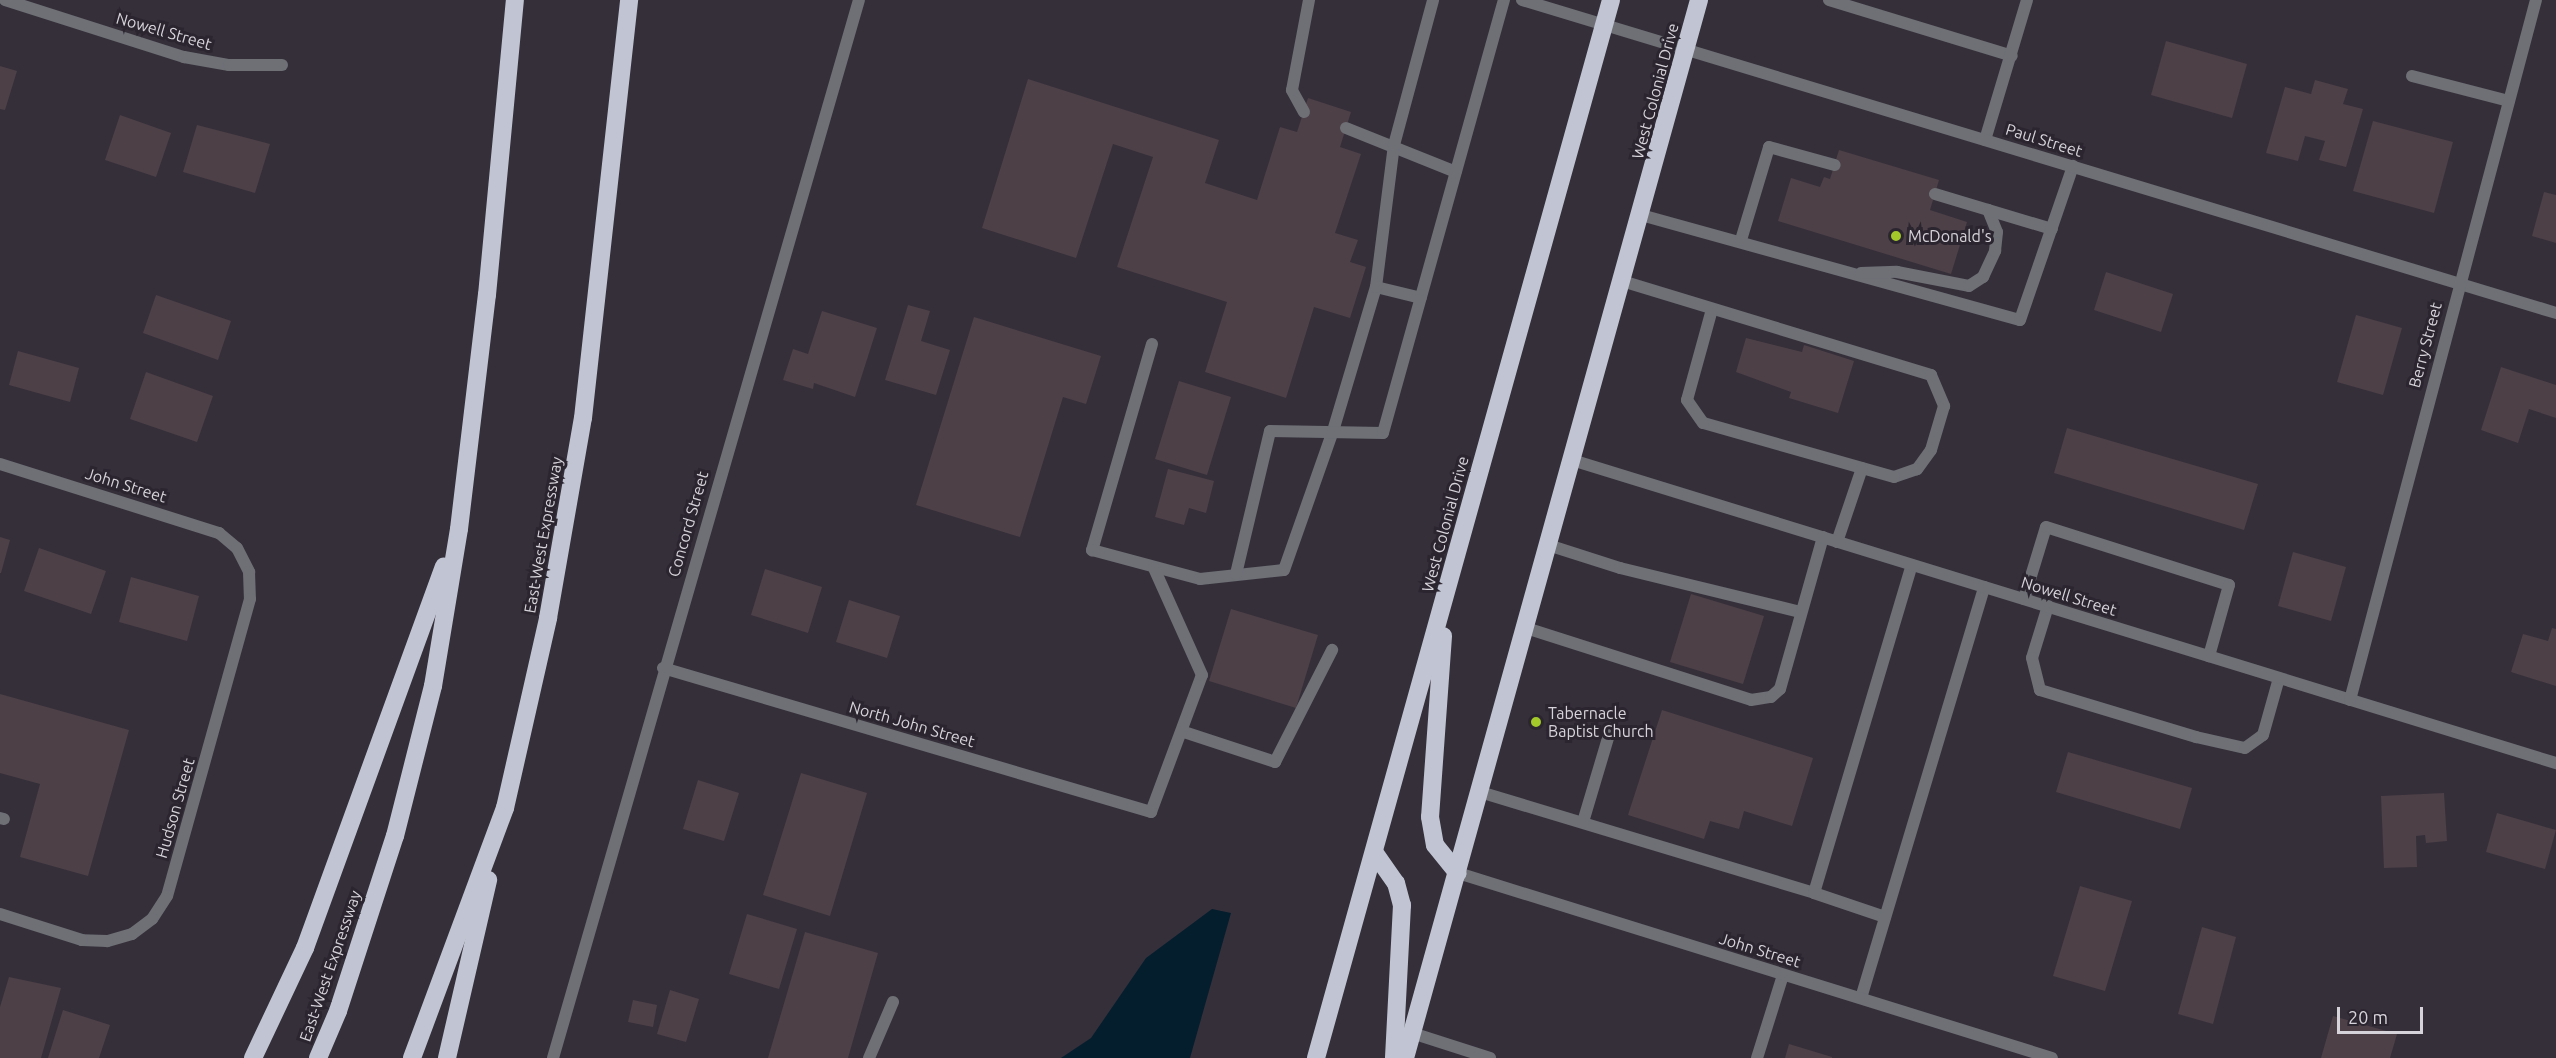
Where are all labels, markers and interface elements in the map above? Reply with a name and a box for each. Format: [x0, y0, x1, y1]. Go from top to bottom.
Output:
street label: Nowell Street [114, 8, 214, 54]
street label: West Colonial Drive [1628, 21, 1682, 161]
street label: Paul Street [2003, 119, 2085, 161]
place label: McDonald's [1908, 226, 1992, 246]
marker: McDonald's [1889, 229, 1903, 243]
street label: Berry Street [2404, 300, 2446, 390]
street label: West Colonial Drive [1418, 454, 1472, 594]
street label: East-West Expressway [520, 455, 566, 615]
street label: John Street [83, 464, 169, 506]
street label: Concord Street [664, 469, 712, 579]
street label: Nowell Street [2019, 572, 2119, 620]
street label: North John Street [847, 697, 977, 751]
place label: Tabernacle Baptist Church [1548, 703, 1654, 741]
marker: Tabernacle Baptist Church [1529, 715, 1543, 729]
street label: Hudson Street [152, 756, 198, 860]
street label: East-West Expressway [295, 888, 365, 1044]
street label: John Street [1717, 929, 1803, 971]
scale bar [2340, 995, 2426, 1033]
text: 20 m [2348, 1007, 2388, 1027]

